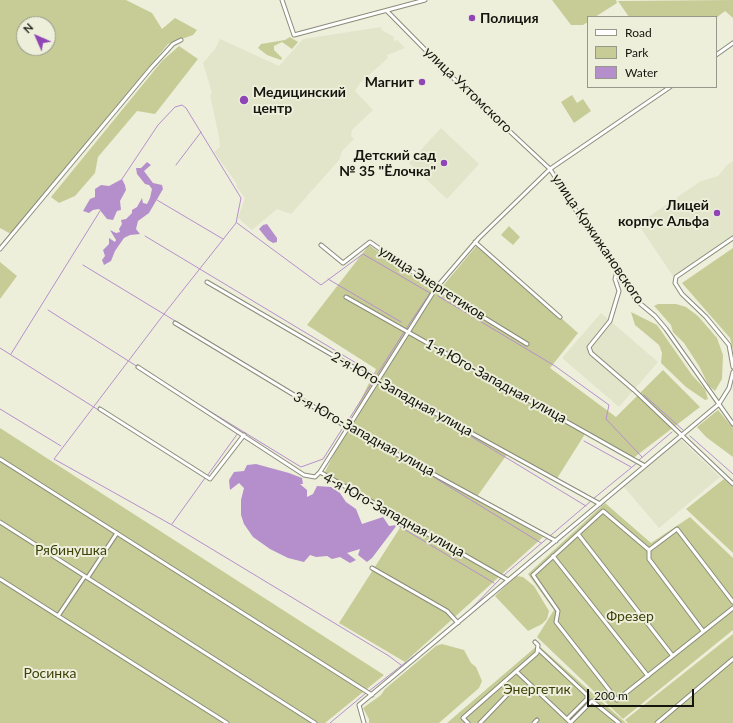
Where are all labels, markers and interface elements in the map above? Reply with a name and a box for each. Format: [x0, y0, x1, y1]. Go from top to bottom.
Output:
place label: Полиция [480, 10, 539, 26]
marker: Полиция [467, 13, 477, 23]
north arrow [16, 16, 56, 56]
legend [587, 16, 717, 88]
text: N [20, 20, 35, 35]
text: Road [625, 25, 652, 40]
street label: улица Ухтомского [420, 43, 516, 137]
text: Park [625, 45, 648, 60]
text: Water [625, 65, 658, 80]
place label: Магнит [365, 74, 414, 90]
marker: Магнит [417, 77, 427, 87]
place label: Медицинский центр [253, 84, 346, 116]
marker: Медицинский центр [238, 94, 250, 106]
place label: Детский сад № 35 "Ёлочка" [339, 147, 436, 180]
marker: Детский сад № 35 "Ёлочка" [439, 158, 449, 168]
street label: улица Кржижановского [548, 171, 648, 307]
place label: Лицей корпус Альфа [618, 197, 709, 230]
marker: Лицей корпус Альфа [712, 208, 722, 218]
street label: улица Энергетиков [375, 242, 489, 324]
street label: 1-я Юго-Западная улица [422, 335, 570, 427]
street label: 2-я Юго-Западная улица [328, 348, 476, 440]
street label: 3-я Юго-Западная улица [290, 388, 438, 480]
street label: 4-я Юго-Западная улица [320, 469, 468, 561]
park label: Рябинушка [35, 542, 107, 558]
park label: Фрезер [606, 608, 654, 624]
park label: Росинка [24, 665, 76, 681]
park label: Энергетик [503, 681, 571, 697]
scale bar [589, 681, 696, 707]
text: 200 m [594, 688, 628, 703]

